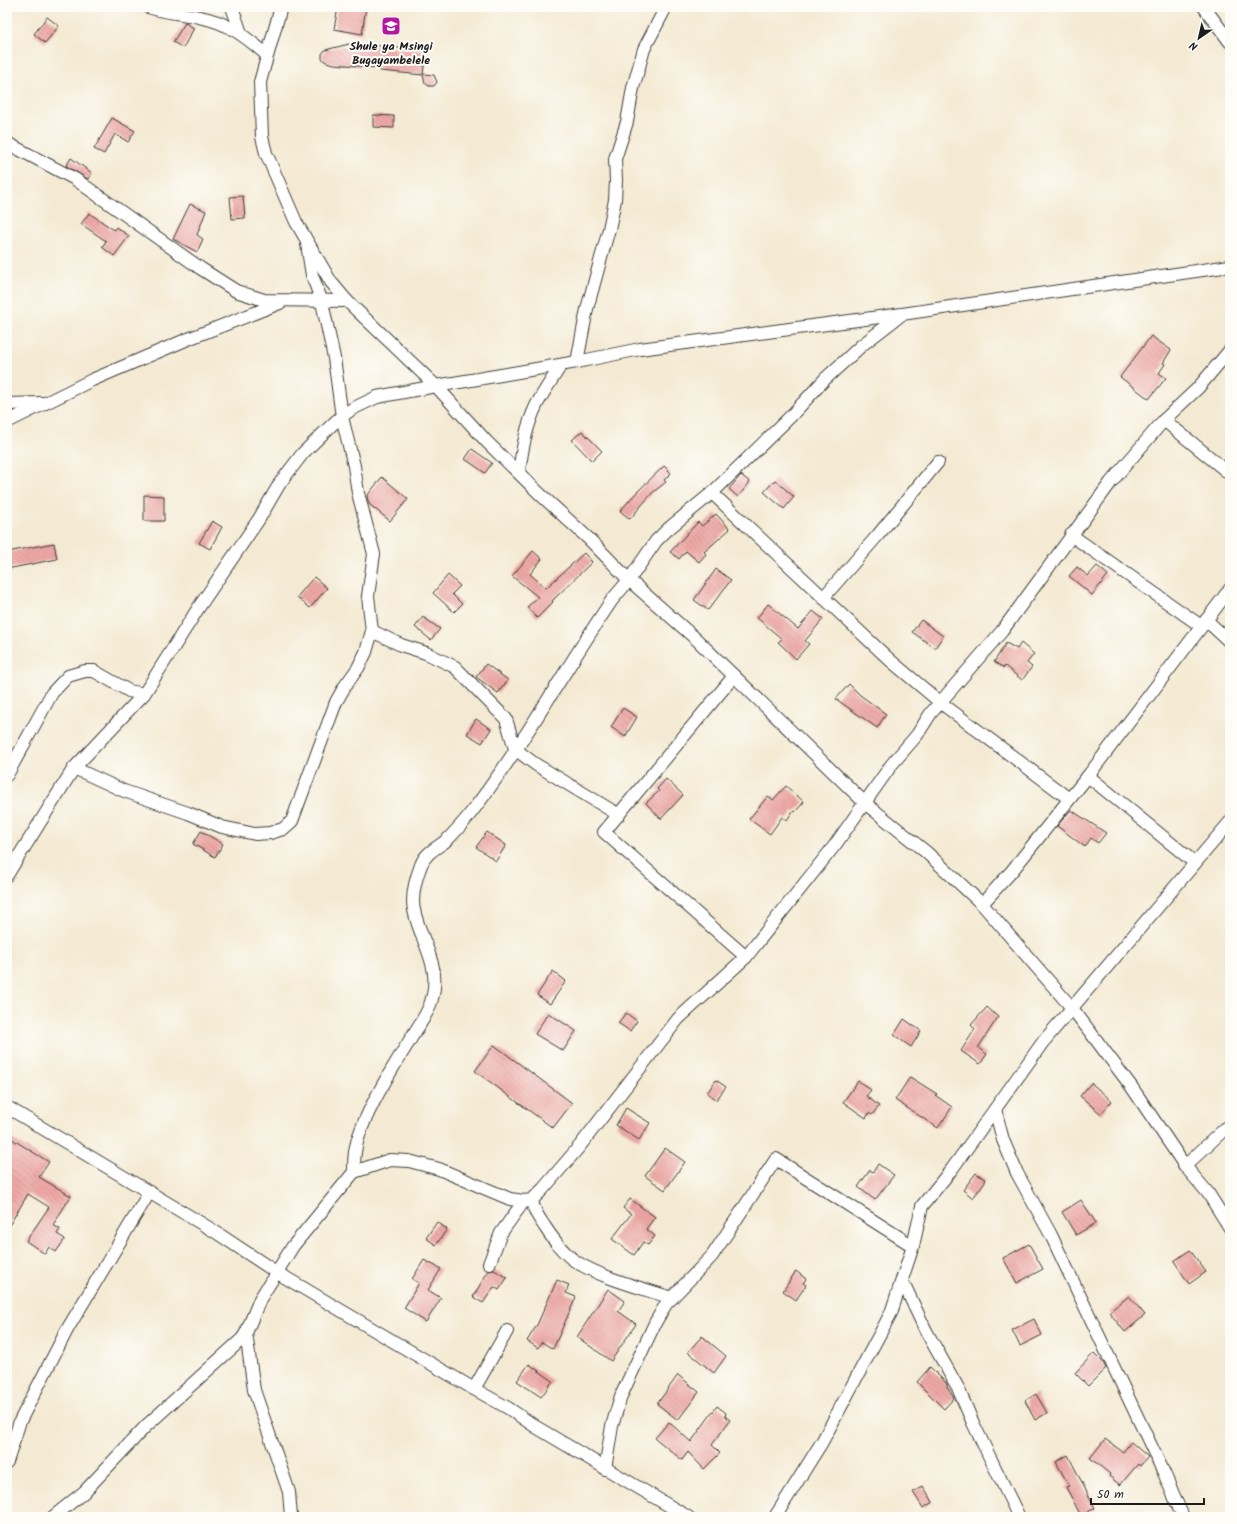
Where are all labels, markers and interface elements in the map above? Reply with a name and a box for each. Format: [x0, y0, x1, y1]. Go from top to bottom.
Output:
school or university icon: Shule ya Msingi Bugayambelele [380, 15, 402, 37]
north arrow [1179, 18, 1219, 58]
text: N [1186, 36, 1202, 55]
place label: Shule ya Msingi Bugayambelele [349, 37, 433, 70]
scale bar [1091, 1480, 1204, 1506]
text: 50 m [1097, 1485, 1124, 1504]

